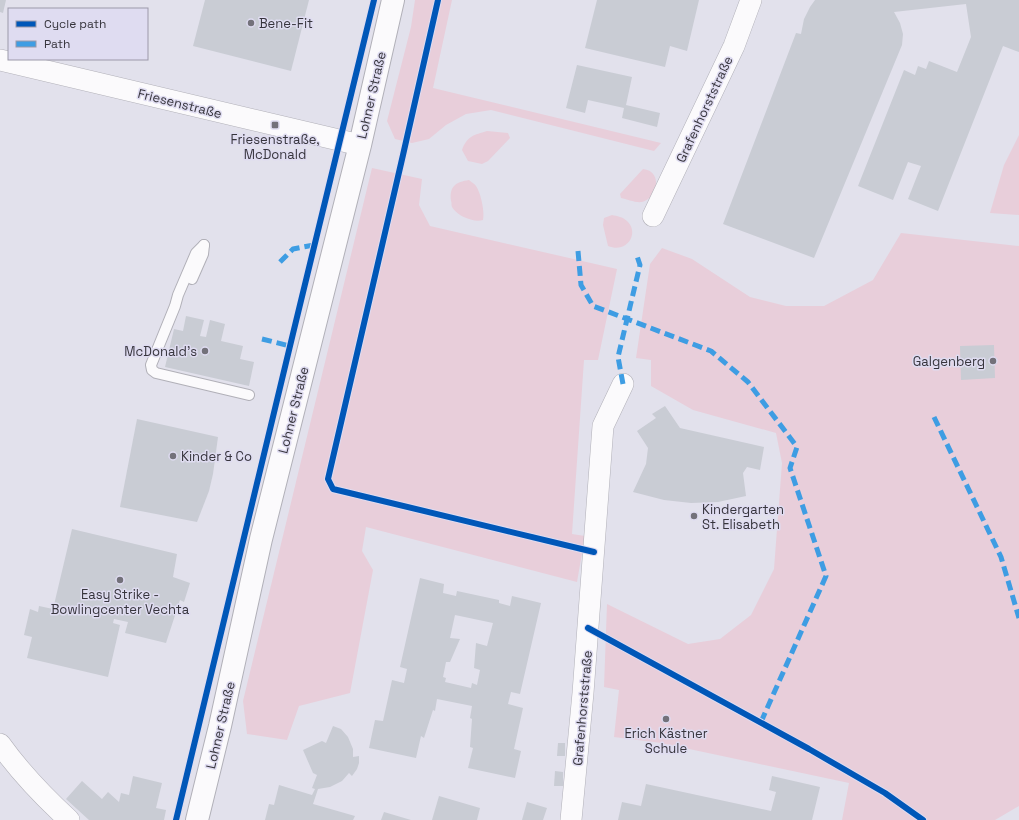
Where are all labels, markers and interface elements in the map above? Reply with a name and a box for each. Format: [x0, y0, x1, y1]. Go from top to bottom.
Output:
legend [8, 8, 148, 60]
place label: Bene-Fit [259, 15, 313, 32]
text: Cycle path [44, 16, 106, 32]
marker: Bene-Fit [246, 18, 256, 28]
text: Path [44, 36, 70, 52]
street label: Lohner Straße [353, 50, 390, 140]
street label: Grafenhorststraße [672, 53, 737, 165]
street label: Friesenstraße [136, 85, 224, 122]
marker: Friesenstraße, McDonald [270, 120, 280, 130]
place label: Friesenstraße, McDonald [230, 131, 320, 163]
place label: McDonald's [124, 343, 197, 360]
marker: McDonald's [200, 346, 210, 356]
place label: Galgenberg [913, 353, 985, 370]
marker: Galgenberg [988, 356, 998, 366]
street label: Lohner Straße [274, 365, 312, 455]
place label: Kinder & Co [181, 448, 252, 465]
marker: Kinder & Co [168, 451, 178, 461]
place label: Kindergarten St. Elisabeth [702, 501, 784, 533]
marker: Kindergarten St. Elisabeth [689, 511, 699, 521]
marker: Easy Strike - Bowlingcenter Vechta [115, 575, 125, 585]
place label: Easy Strike - Bowlingcenter Vechta [51, 586, 190, 618]
street label: Grafenhorststraße [569, 650, 596, 766]
street label: Lohner Straße [202, 680, 239, 770]
marker: Erich Kästner Schule [661, 714, 671, 724]
place label: Erich Kästner Schule [624, 725, 708, 757]

